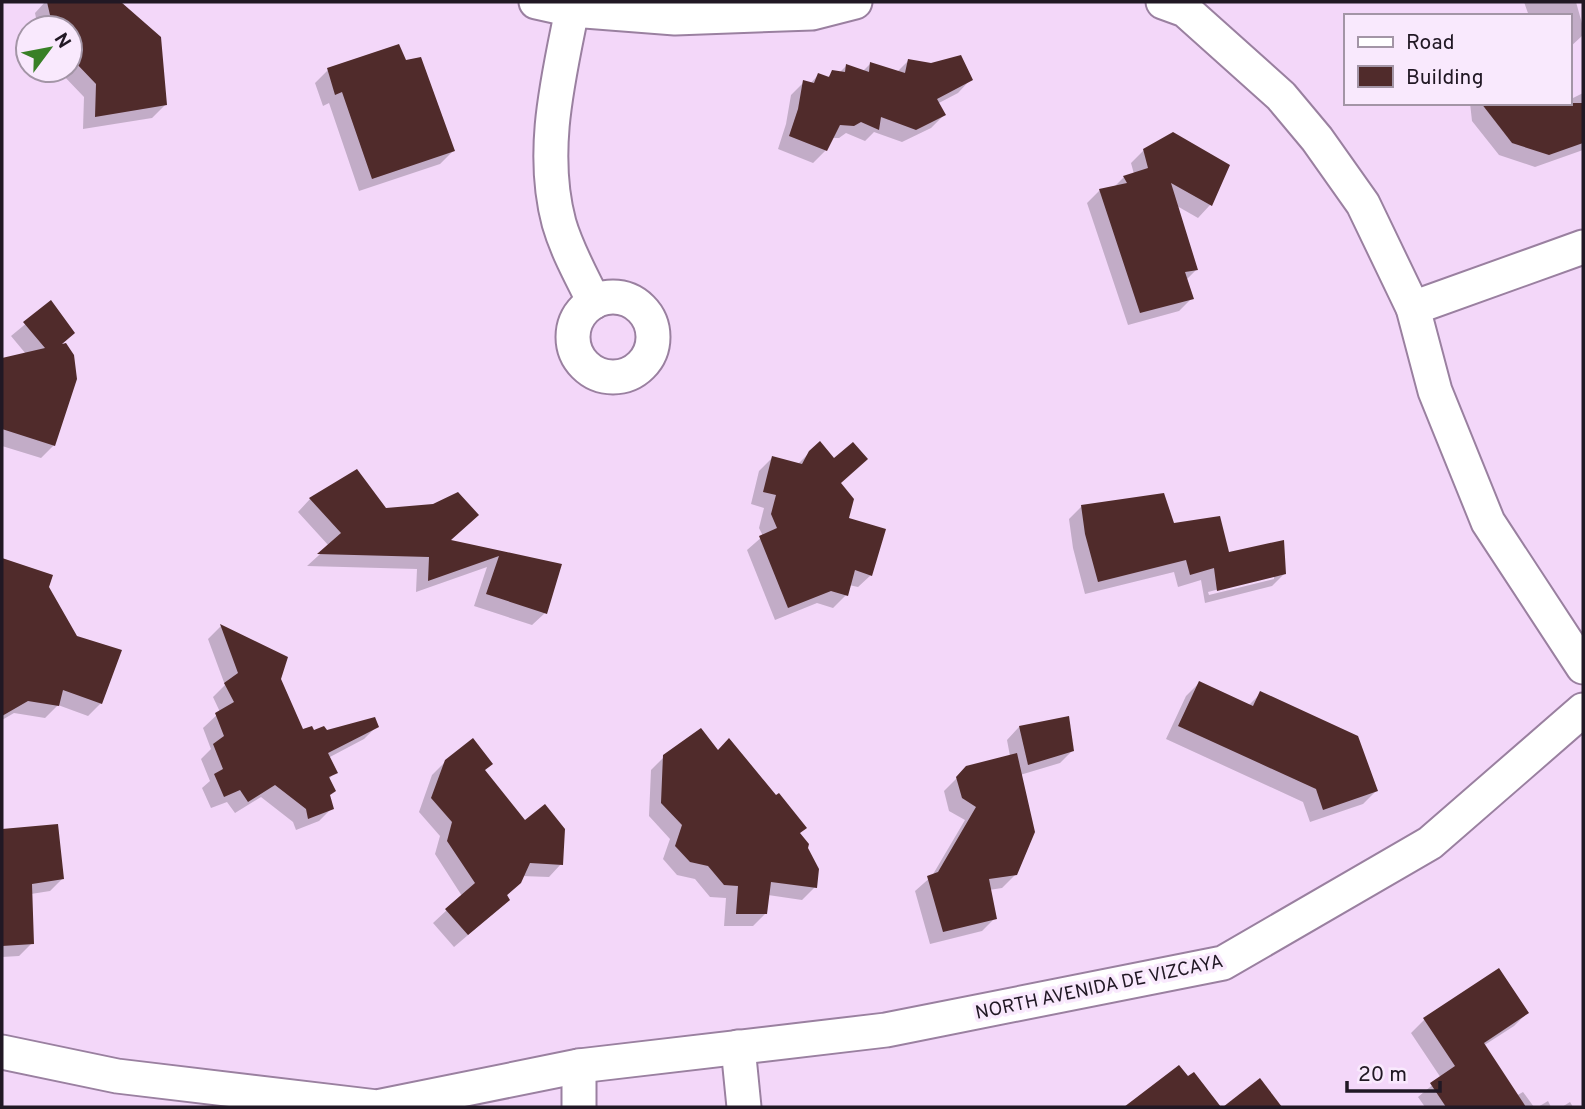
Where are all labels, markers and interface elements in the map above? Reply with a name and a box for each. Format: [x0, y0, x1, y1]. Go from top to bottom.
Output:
north arrow [14, 14, 84, 84]
legend [1344, 14, 1571, 105]
text: N [48, 29, 76, 53]
text: Road [1406, 30, 1455, 57]
text: Building [1406, 65, 1484, 92]
street label: NORTH AVENIDA DE VIZCAYA [973, 950, 1226, 1026]
scale bar [1347, 1050, 1440, 1094]
text: 20 m [1358, 1062, 1407, 1089]

